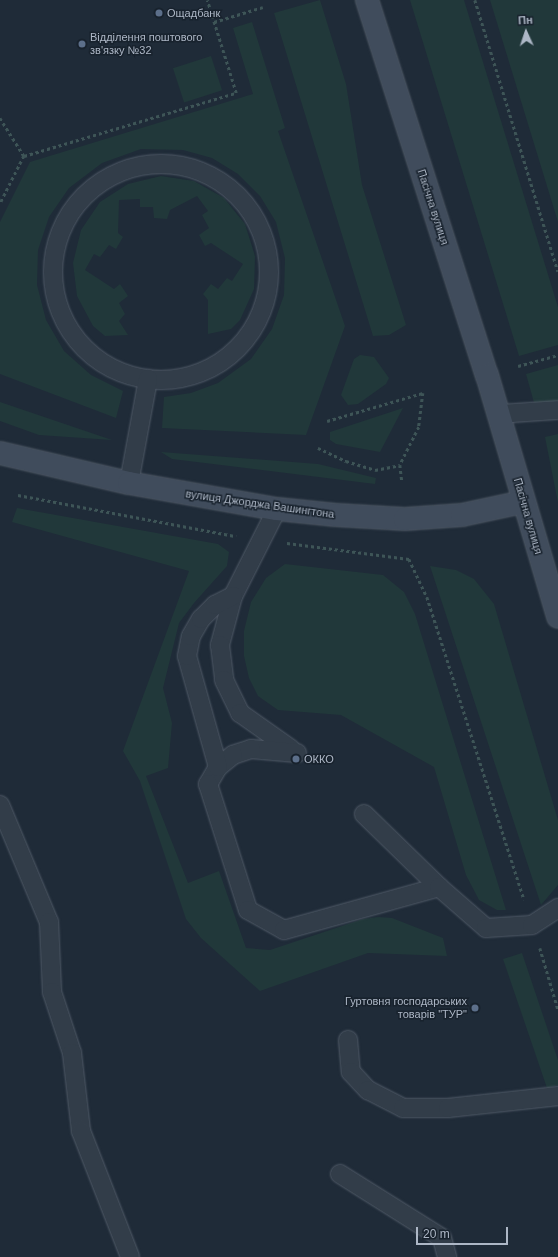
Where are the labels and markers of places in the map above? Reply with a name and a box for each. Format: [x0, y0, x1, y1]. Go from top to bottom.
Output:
place label: Ощадбанк [167, 6, 220, 20]
marker: Ощадбанк [154, 8, 164, 18]
place label: Відділення поштового зв'язку №32 [90, 31, 202, 57]
marker: Відділення поштового зв'язку №32 [77, 39, 87, 49]
place label: ОККО [304, 752, 334, 766]
marker: ОККО [291, 754, 301, 764]
place label: Гуртовня господарських товарів "ТУР" [345, 995, 467, 1021]
marker: Гуртовня господарських товарів "ТУР" [470, 1003, 480, 1013]

